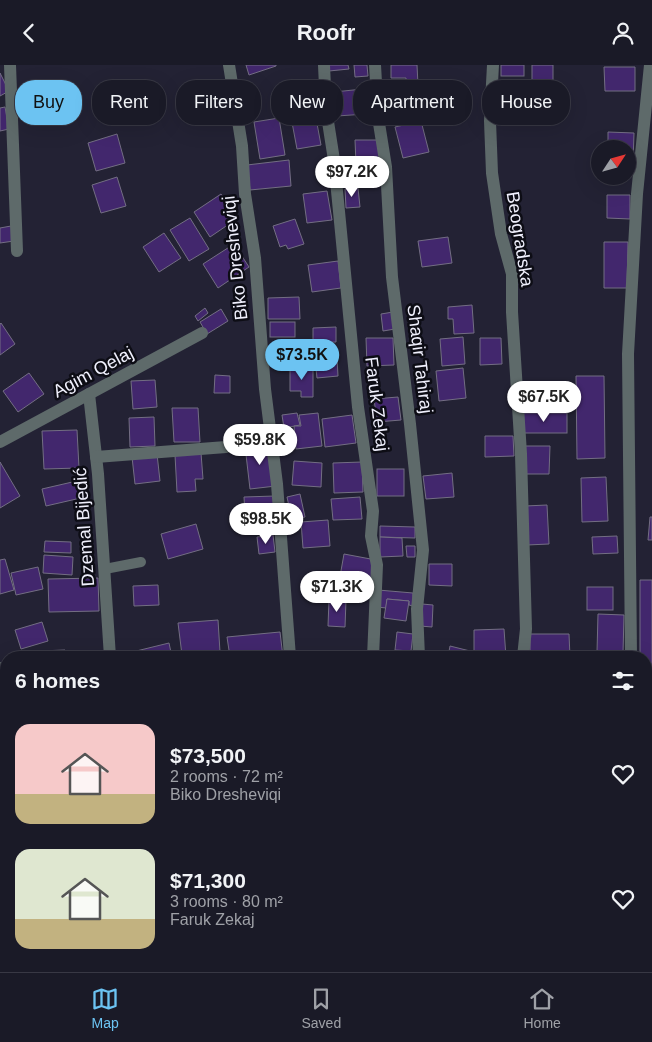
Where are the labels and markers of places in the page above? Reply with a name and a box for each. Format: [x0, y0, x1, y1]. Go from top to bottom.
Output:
pin: $97.2K [311, 155, 393, 198]
pin: $73.5K [261, 339, 343, 381]
pin: $67.5K [503, 381, 585, 423]
pin: $59.8K [219, 423, 301, 466]
pin: $98.5K [225, 503, 307, 545]
pin: $71.3K [296, 571, 378, 613]

